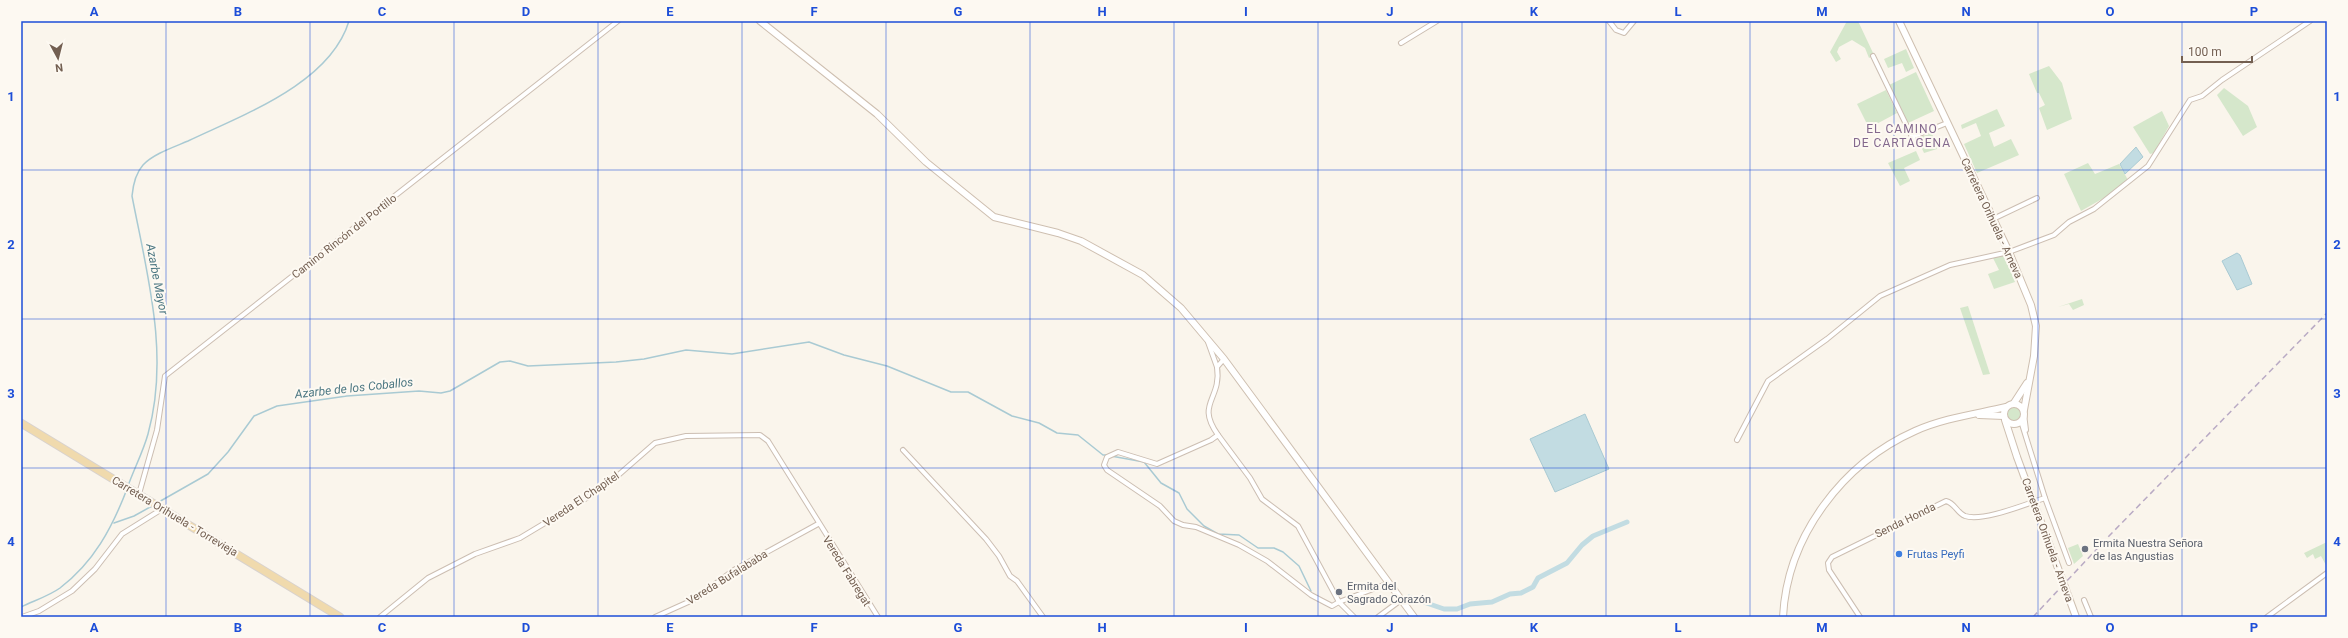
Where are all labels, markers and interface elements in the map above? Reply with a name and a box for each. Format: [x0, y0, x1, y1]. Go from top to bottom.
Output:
text: A [90, 4, 99, 19]
text: B [234, 4, 242, 19]
text: C [378, 4, 387, 19]
text: D [522, 4, 530, 19]
text: E [666, 4, 674, 19]
text: F [810, 4, 818, 19]
text: G [954, 4, 963, 19]
text: H [1097, 4, 1107, 19]
text: I [1244, 4, 1248, 19]
text: J [1386, 4, 1394, 19]
text: K [1530, 4, 1539, 19]
text: L [1674, 4, 1682, 19]
text: M [1816, 4, 1828, 19]
text: N [1961, 4, 1971, 19]
text: O [2106, 4, 2115, 19]
text: P [2250, 4, 2258, 19]
north arrow [38, 38, 78, 78]
scale bar [2182, 38, 2252, 64]
text: 100 m [2188, 45, 2222, 59]
text: N [54, 61, 64, 74]
text: 1 [7, 89, 15, 104]
text: 1 [2333, 89, 2341, 104]
district label: EL CAMINO DE CARTAGENA [1853, 122, 1951, 150]
street label: Carretera Orihuela - Arneva [1958, 156, 2025, 280]
street label: Camino Rincón del Portillo [289, 191, 399, 281]
text: 2 [7, 237, 15, 252]
text: 2 [2333, 237, 2341, 252]
water label: Azarbe Mayor [143, 241, 171, 317]
water label: Azarbe de los Coballos [293, 375, 414, 401]
text: 3 [7, 386, 15, 401]
text: 3 [2333, 386, 2341, 401]
street label: Vereda El Chapitel [541, 469, 622, 530]
street label: Carretera Orihuela - Torrevieja [109, 474, 240, 559]
street label: Carretera Orihuela - Arneva [2019, 476, 2076, 604]
street label: Senda Honda [1873, 500, 1938, 541]
text: 4 [7, 534, 15, 549]
street label: Vereda Fabregat [820, 534, 874, 609]
text: 4 [2333, 534, 2341, 549]
place label: Ermita Nuestra Señora de las Angustias [2093, 537, 2203, 563]
marker: Ermita Nuestra Señora de las Angustias [2080, 544, 2090, 554]
street label: Vereda Bufalababa [685, 547, 770, 607]
place label: Frutas Peyfi [1907, 548, 1965, 561]
marker: Frutas Peyfi [1894, 549, 1904, 559]
place label: Ermita del Sagrado Corazón [1347, 580, 1431, 606]
marker: Ermita del Sagrado Corazón [1334, 587, 1344, 597]
text: A [90, 620, 99, 635]
text: B [234, 620, 242, 635]
text: C [378, 620, 387, 635]
text: D [522, 620, 530, 635]
text: E [666, 620, 674, 635]
text: F [810, 620, 818, 635]
text: G [954, 620, 963, 635]
text: H [1097, 620, 1107, 635]
text: I [1244, 620, 1248, 635]
text: J [1386, 620, 1394, 635]
text: K [1530, 620, 1539, 635]
text: L [1674, 620, 1682, 635]
text: M [1816, 620, 1828, 635]
text: N [1961, 620, 1971, 635]
text: O [2106, 620, 2115, 635]
text: P [2250, 620, 2258, 635]

